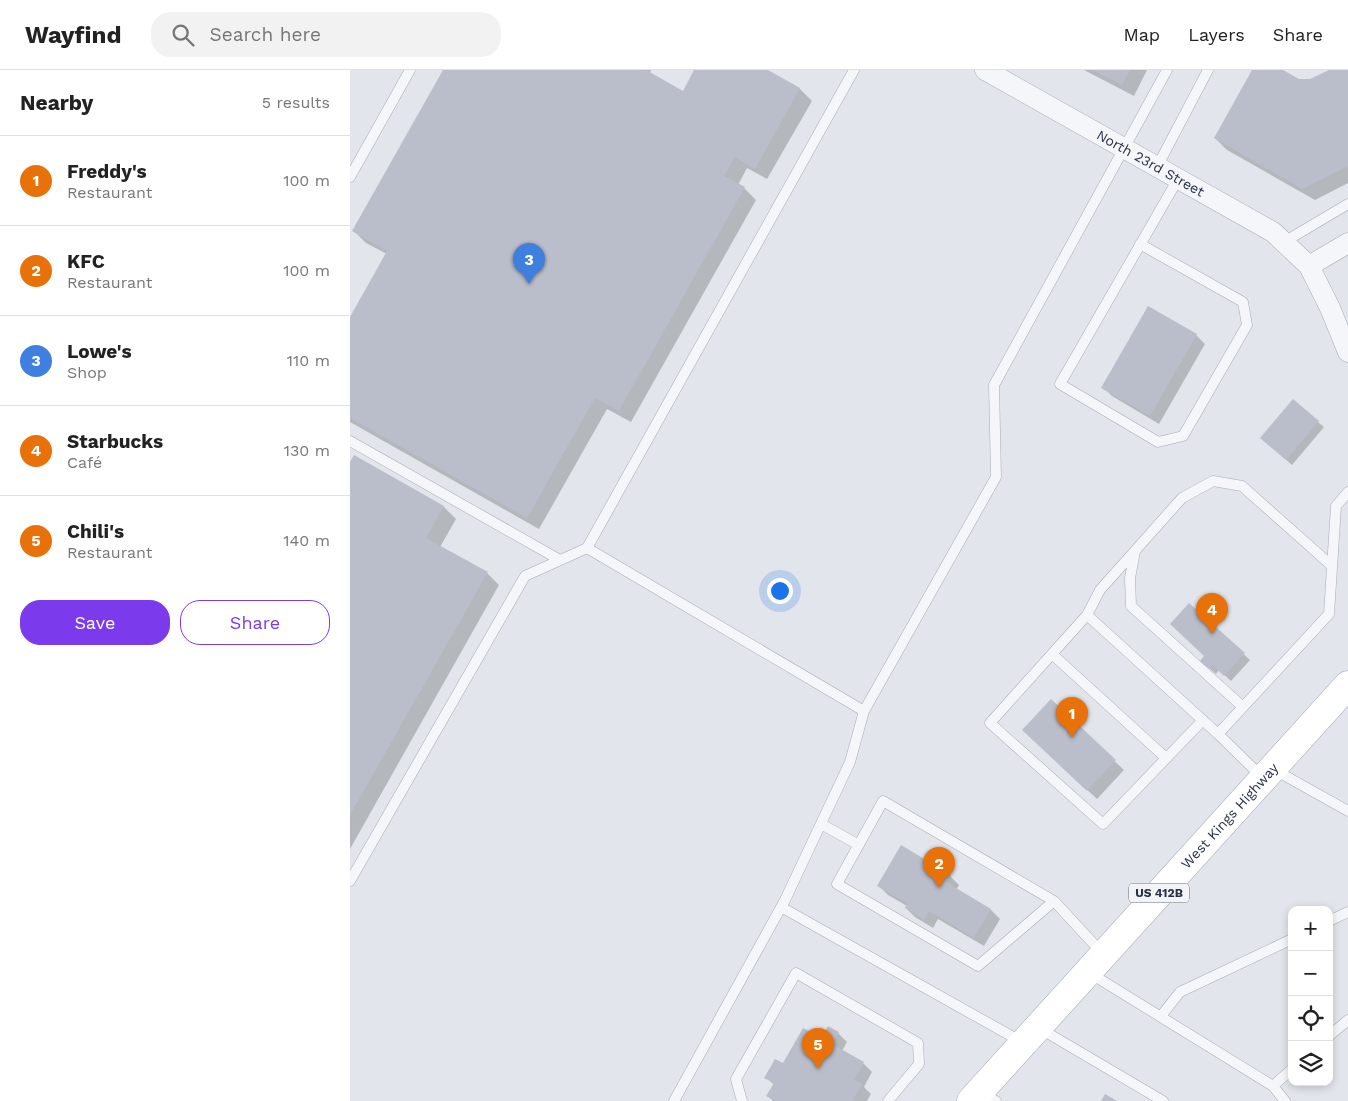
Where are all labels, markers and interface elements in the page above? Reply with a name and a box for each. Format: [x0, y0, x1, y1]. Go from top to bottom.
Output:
search box [151, 12, 501, 57]
text: Wayfind [25, 21, 121, 49]
icon: search [169, 21, 197, 49]
text: Search here [209, 23, 321, 46]
text: Map [1123, 24, 1160, 45]
text: Layers [1188, 24, 1245, 45]
text: Share [1273, 24, 1323, 45]
text: Nearby [20, 90, 93, 115]
text: 5 results [262, 93, 330, 112]
street label: North 23rd Street [1094, 127, 1207, 200]
text: Freddy's [67, 160, 147, 183]
text: 1 [33, 171, 39, 190]
text: 100 m [283, 171, 330, 190]
text: Restaurant [67, 183, 153, 202]
pin: 3 [513, 243, 545, 284]
text: KFC [67, 250, 105, 273]
text: 2 [31, 261, 41, 280]
text: 100 m [283, 261, 330, 280]
text: Restaurant [67, 273, 153, 292]
text: Lowe's [67, 340, 132, 363]
text: 3 [31, 351, 41, 370]
text: 110 m [287, 351, 330, 370]
text: Shop [67, 363, 107, 382]
text: Starbucks [67, 430, 163, 453]
text: 4 [31, 441, 41, 460]
text: 130 m [284, 441, 330, 460]
text: Café [67, 453, 102, 472]
text: Chili's [67, 520, 124, 543]
text: 5 [31, 531, 41, 550]
text: 140 m [283, 531, 330, 550]
text: Restaurant [67, 543, 153, 562]
your location [767, 578, 793, 604]
pin: 4 [1196, 593, 1228, 634]
button: Save [20, 600, 170, 645]
button: Share [180, 600, 330, 645]
pin: 1 [1056, 697, 1088, 738]
street label: West Kings Highway [1178, 759, 1282, 872]
pin: 2 [923, 847, 955, 888]
road number: US 412B [1129, 884, 1189, 902]
map controls [1288, 906, 1333, 1086]
button: + [1288, 906, 1333, 951]
button: − [1288, 951, 1333, 996]
button: locate [1288, 996, 1333, 1041]
pin: 5 [802, 1028, 834, 1069]
button: layers [1288, 1041, 1333, 1086]

